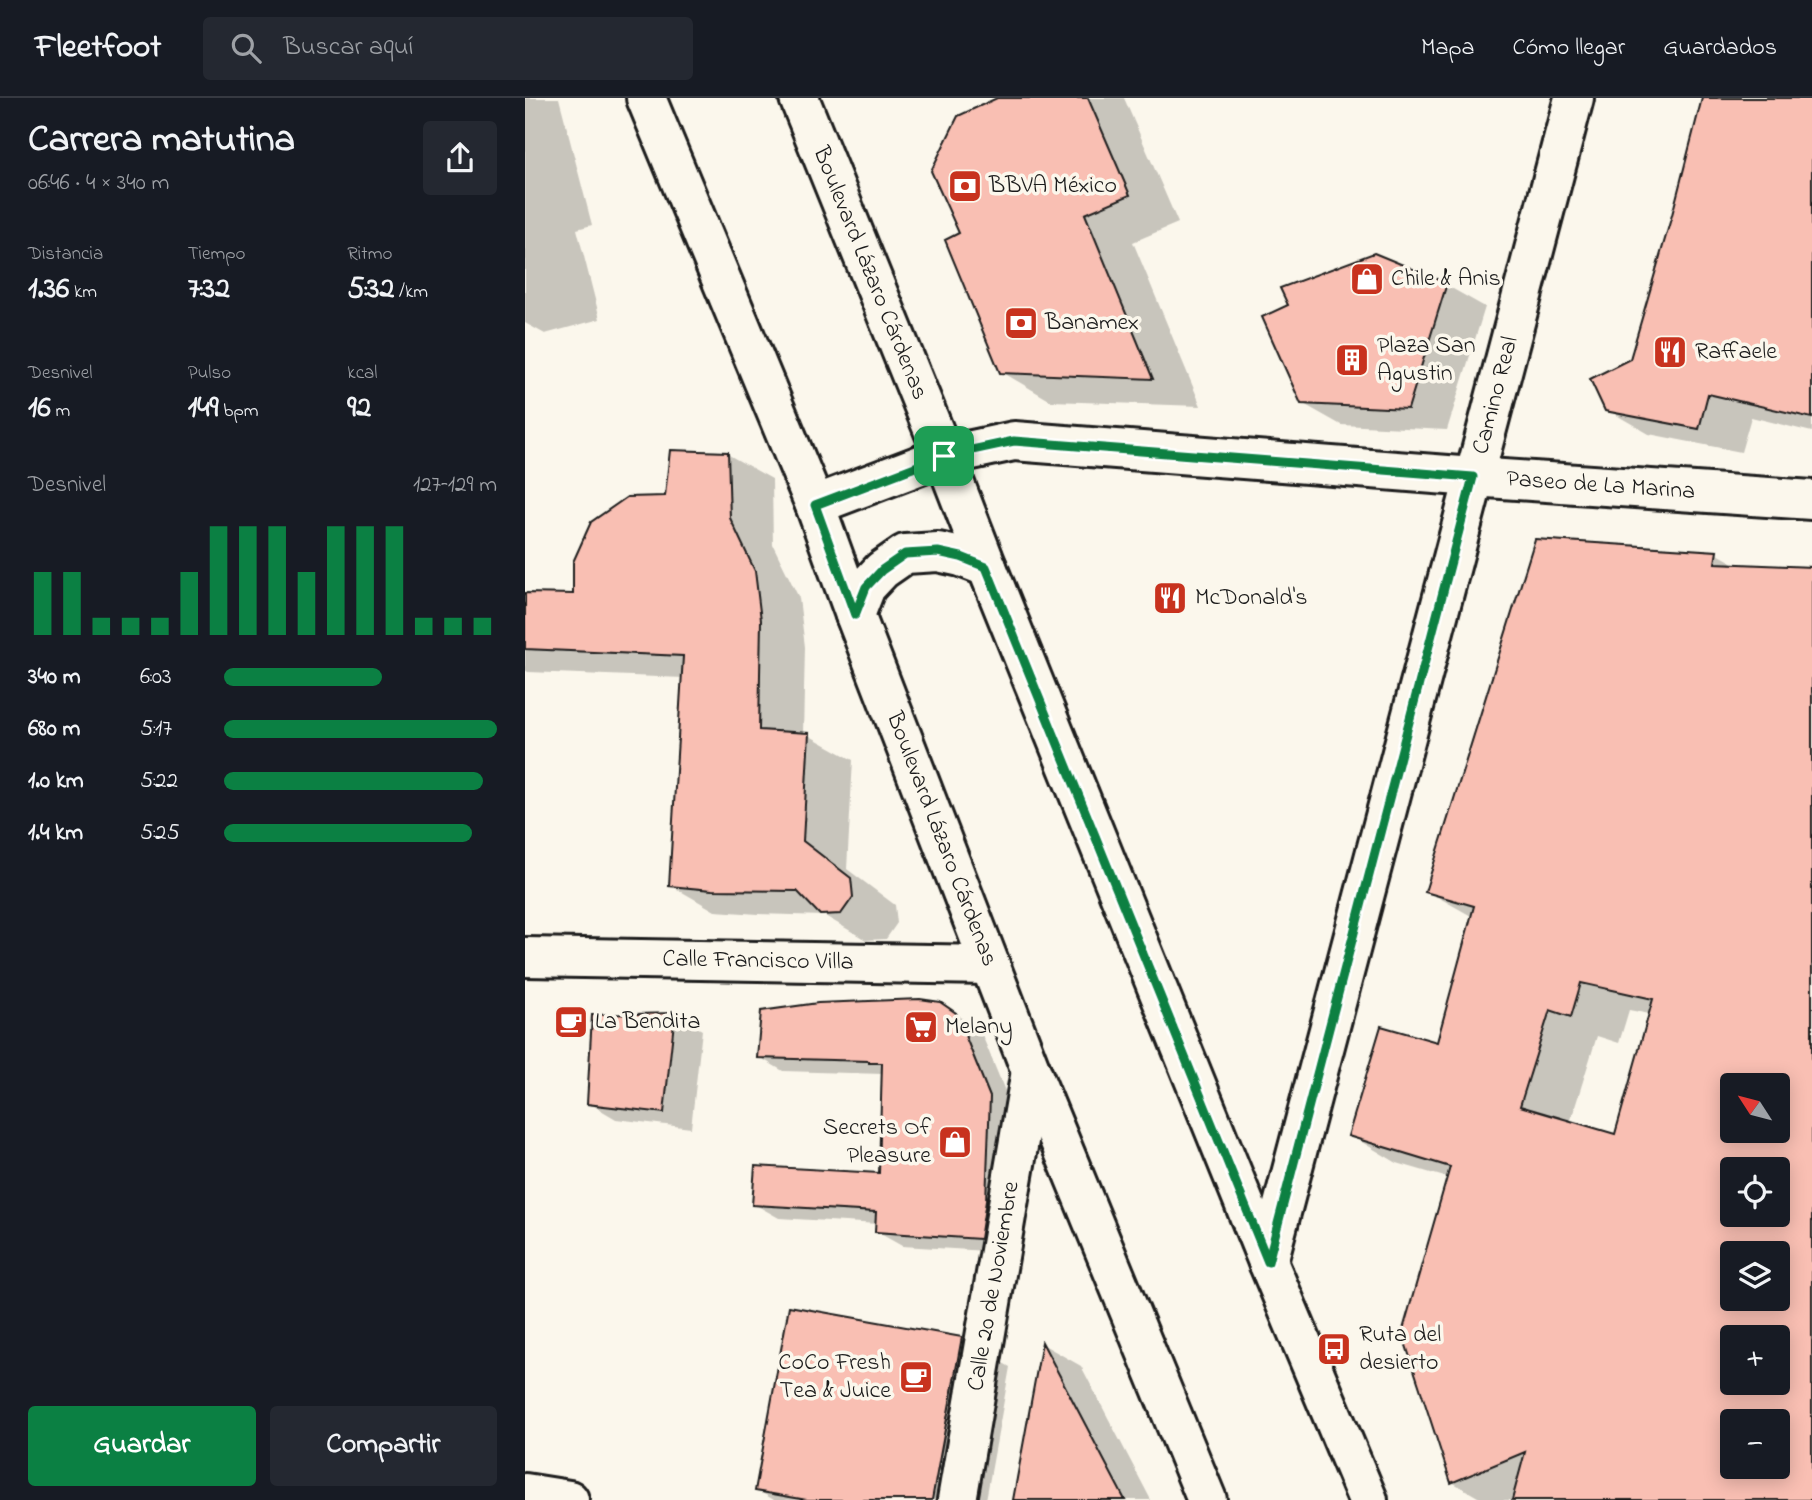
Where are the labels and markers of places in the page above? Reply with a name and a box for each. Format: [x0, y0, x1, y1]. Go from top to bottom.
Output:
bank icon: BBVA México [946, 167, 984, 205]
place label: BBVA México [988, 169, 1117, 204]
shop icon: Chile & Anis [1348, 260, 1386, 298]
place label: Chile & Anis [1391, 262, 1501, 297]
bank icon: Banamex [1002, 304, 1040, 342]
place label: Banamex [1044, 306, 1139, 341]
place label: Plaza San Agustin [1377, 329, 1476, 392]
restaurant icon: Raffaele [1651, 333, 1689, 371]
place label: Raffaele [1695, 335, 1777, 370]
building icon: Plaza San Agustin [1333, 341, 1371, 379]
pin [914, 426, 974, 486]
restaurant icon: McDonald's [1151, 579, 1189, 617]
place label: McDonald's [1195, 581, 1307, 616]
cafe icon: La Bendita [552, 1003, 590, 1041]
place label: La Bendita [595, 1005, 700, 1040]
supermarket icon: Melany [902, 1008, 940, 1046]
place label: Melany [945, 1010, 1013, 1046]
place label: Secrets Of Pleasure [823, 1111, 932, 1174]
shop icon: Secrets Of Pleasure [936, 1123, 974, 1161]
place label: Ruta del desierto [1359, 1318, 1441, 1381]
bus stop icon: Ruta del desierto [1315, 1330, 1353, 1368]
place label: CoCo Fresh Tea & Juice [778, 1346, 891, 1409]
cafe icon: CoCo Fresh Tea & Juice [897, 1358, 935, 1396]

